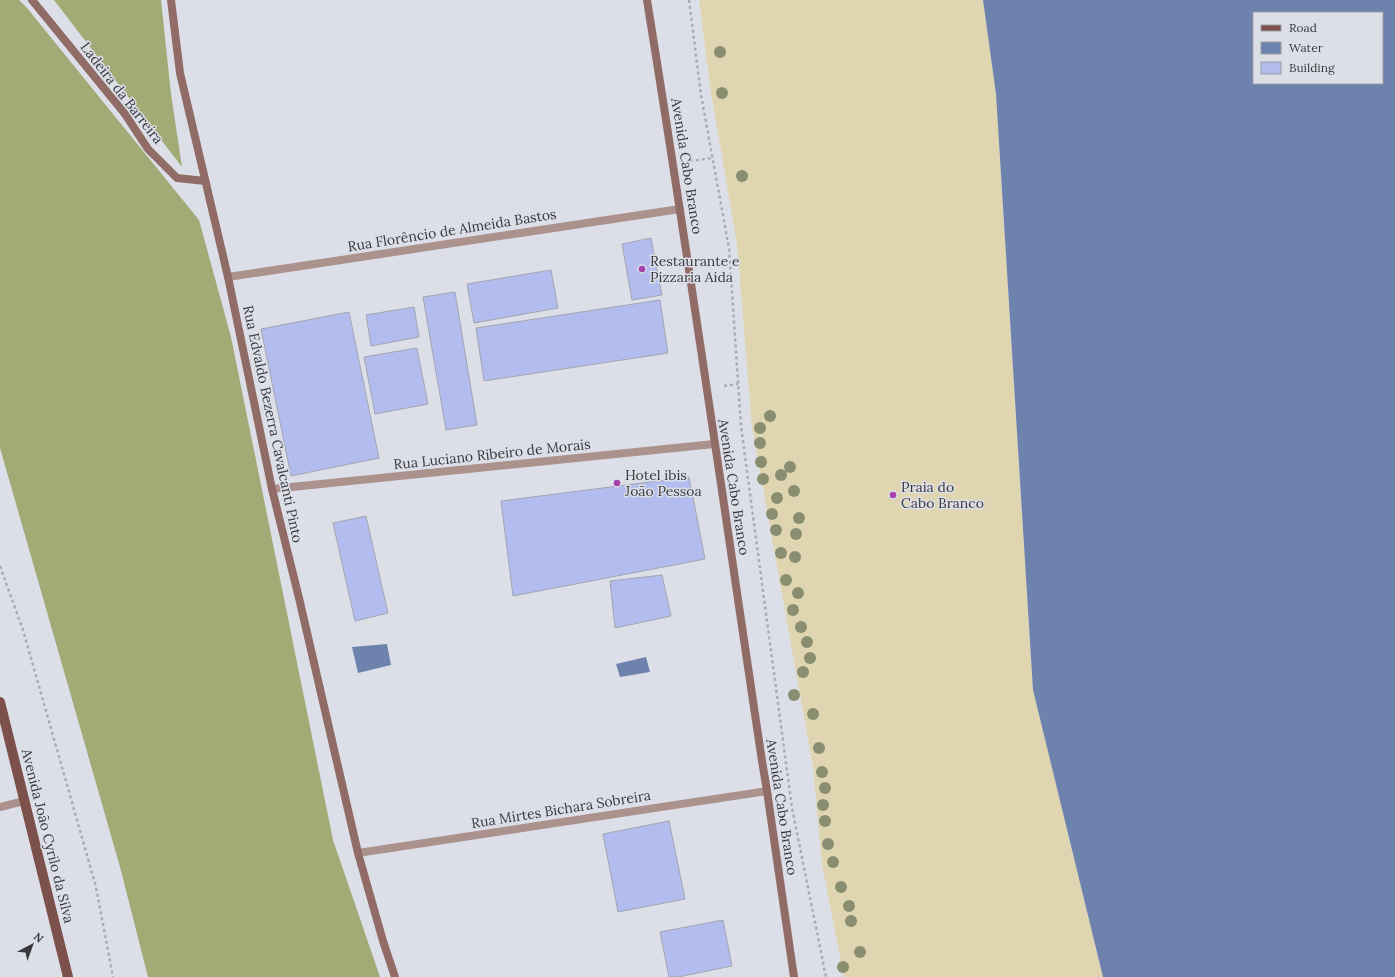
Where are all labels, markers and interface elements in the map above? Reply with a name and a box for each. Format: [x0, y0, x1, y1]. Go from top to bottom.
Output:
legend [1253, 12, 1383, 84]
text: Road [1289, 20, 1317, 35]
street label: Ladeira da Barreira [77, 38, 167, 148]
text: Water [1289, 40, 1324, 55]
text: Building [1289, 60, 1335, 75]
street label: Avenida Cabo Branco [667, 96, 707, 235]
street label: Rua Florêncio de Almeida Bastos [346, 205, 558, 255]
place label: Restaurante e Pizzaria Aida [650, 252, 740, 286]
marker: Restaurante e Pizzaria Aida [637, 264, 647, 274]
street label: Rua Edvaldo Bezerra Cavalcanti Pinto [239, 304, 307, 544]
street label: Avenida Cabo Branco [714, 417, 754, 556]
street label: Rua Luciano Ribeiro de Morais [393, 435, 591, 473]
place label: Hotel ibis João Pessoa [624, 466, 702, 500]
marker: Hotel ibis João Pessoa [612, 478, 622, 488]
place label: Praia do Cabo Branco [901, 478, 984, 512]
marker: Praia do Cabo Branco [888, 490, 898, 500]
street label: Avenida Cabo Branco [762, 737, 802, 876]
street label: Avenida João Cyrilo da Silva [17, 746, 78, 925]
street label: Rua Mirtes Bichara Sobreira [470, 786, 652, 832]
north arrow [12, 925, 52, 965]
text: N [31, 929, 47, 946]

